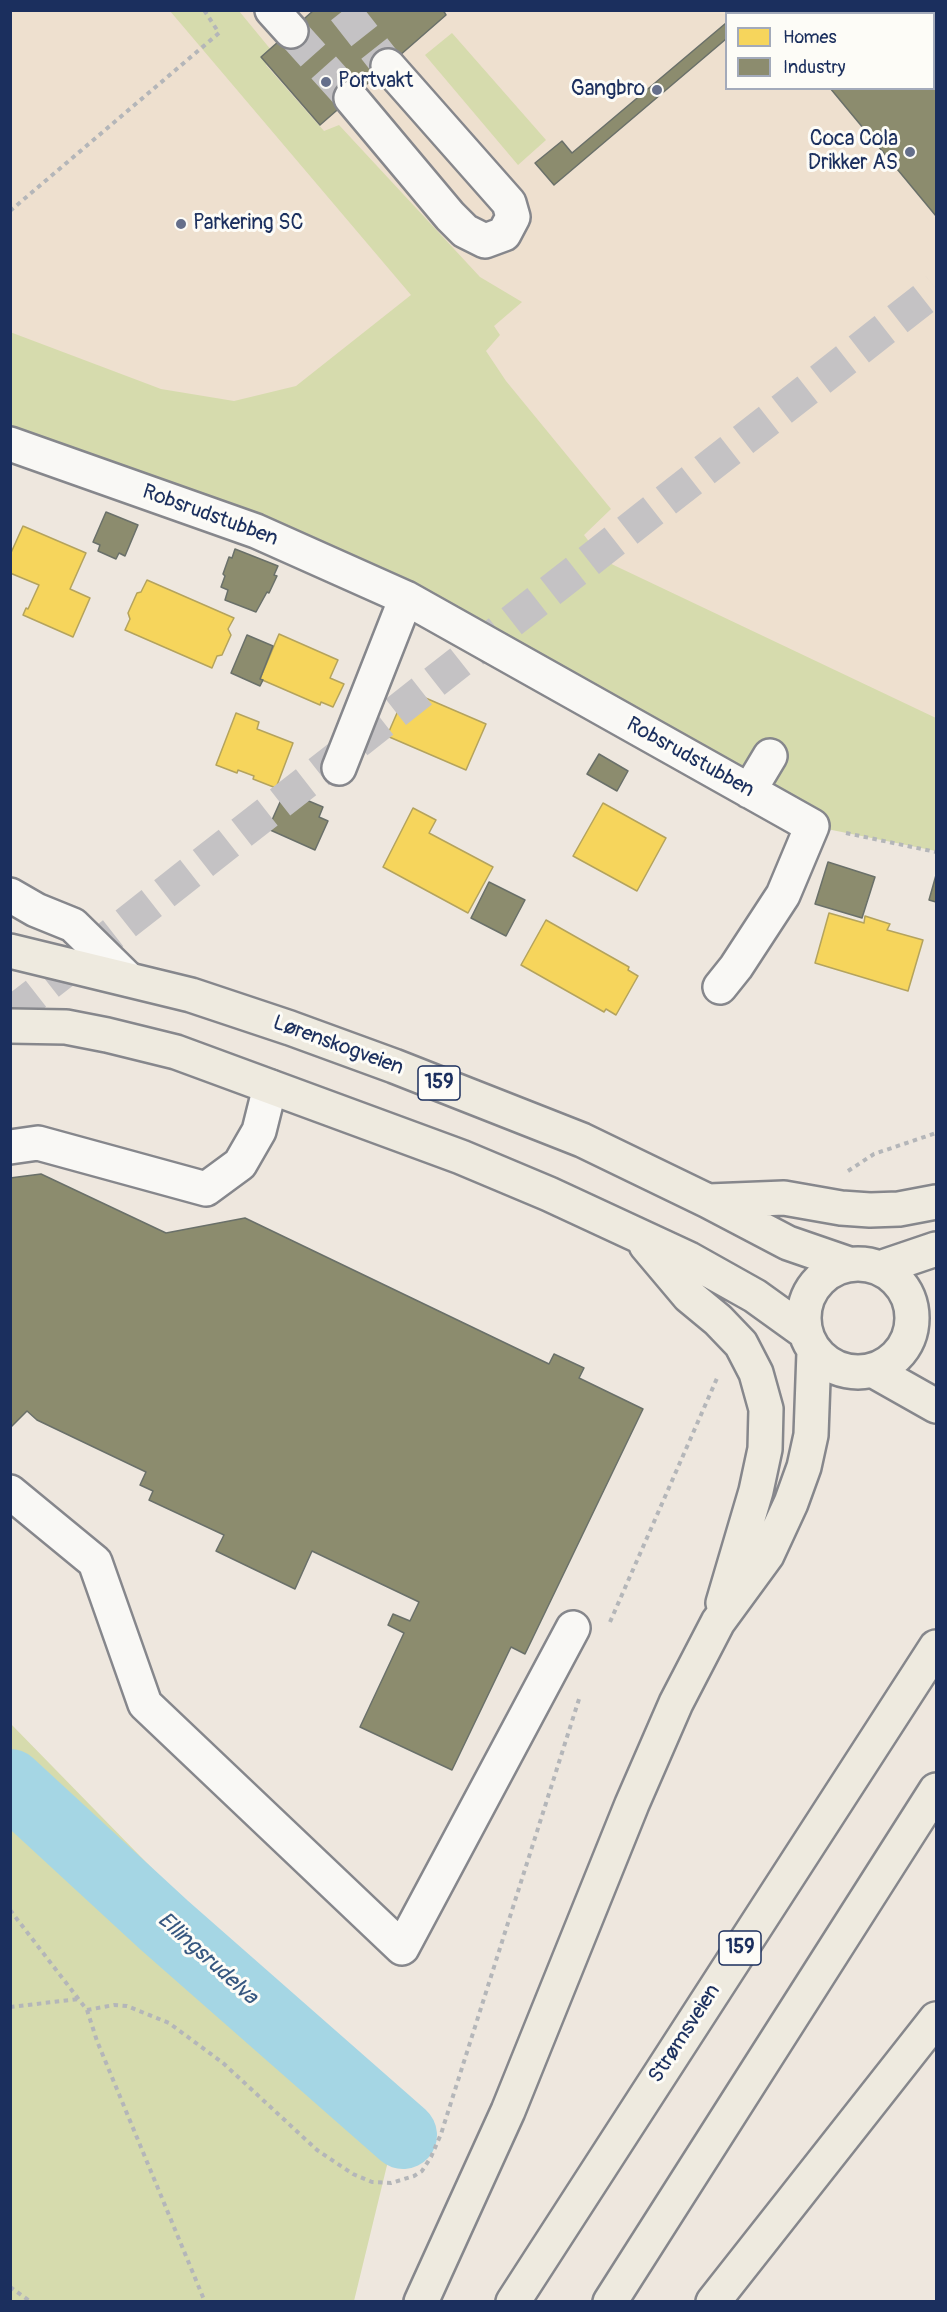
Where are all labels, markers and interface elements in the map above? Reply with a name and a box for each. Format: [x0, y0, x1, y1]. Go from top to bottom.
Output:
legend [725, 12, 935, 90]
text: Homes [783, 26, 836, 49]
text: Industry [783, 56, 846, 79]
place label: Portvakt [338, 69, 413, 95]
marker: Portvakt [319, 75, 333, 89]
place label: Gangbro [571, 77, 645, 103]
marker: Gangbro [650, 83, 664, 97]
place label: Coca Cola Drikker AS [808, 127, 898, 177]
marker: Coca Cola Drikker AS [903, 145, 917, 159]
place label: Parkering SC [193, 211, 303, 237]
marker: Parkering SC [174, 217, 188, 231]
street label: Robsrudstubben [139, 480, 281, 552]
street label: Robsrudstubben [622, 712, 758, 804]
street label: Lørenskogveien [269, 1011, 407, 1081]
road number: 159 [418, 1066, 460, 1100]
water label: Ellingsrudelva [152, 1907, 262, 2011]
road number: 159 [719, 1931, 761, 1965]
street label: Strømsveien [644, 1980, 726, 2088]

